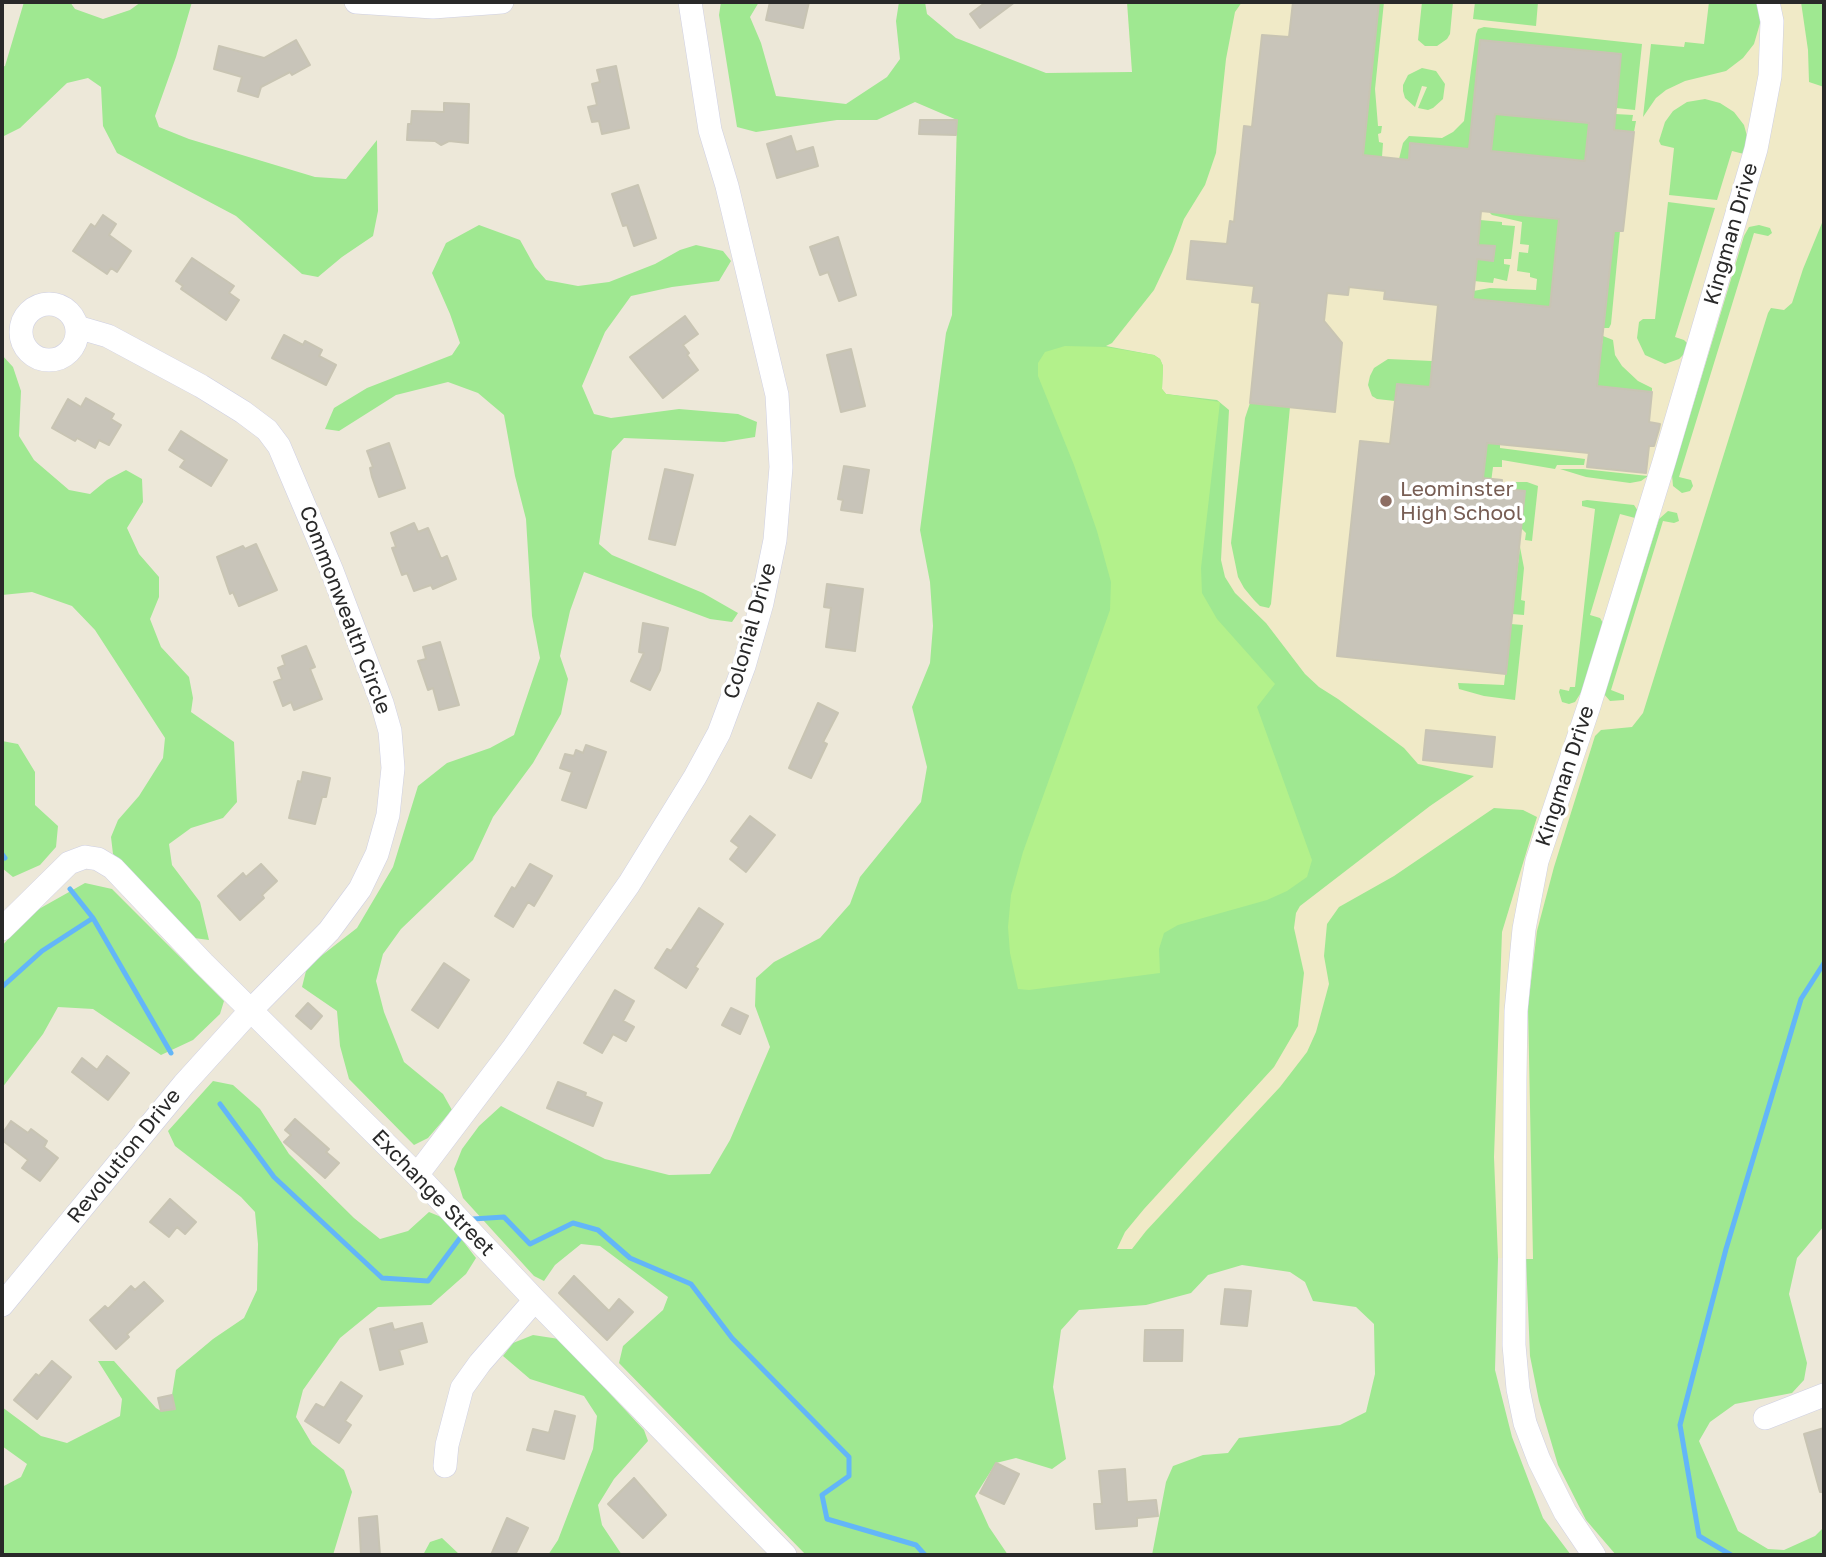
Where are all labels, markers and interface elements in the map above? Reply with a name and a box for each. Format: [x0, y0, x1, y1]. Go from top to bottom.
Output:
street label: Kingman Drive [1699, 160, 1763, 308]
place label: Leominster High School [1400, 476, 1522, 526]
marker: Leominster High School [1378, 493, 1394, 509]
street label: Commonwealth Circle [294, 502, 396, 718]
street label: Colonial Drive [719, 560, 781, 702]
street label: Kingman Drive [1530, 702, 1600, 850]
street label: Revolution Drive [62, 1084, 186, 1228]
street label: Exchange Street [366, 1125, 500, 1261]

